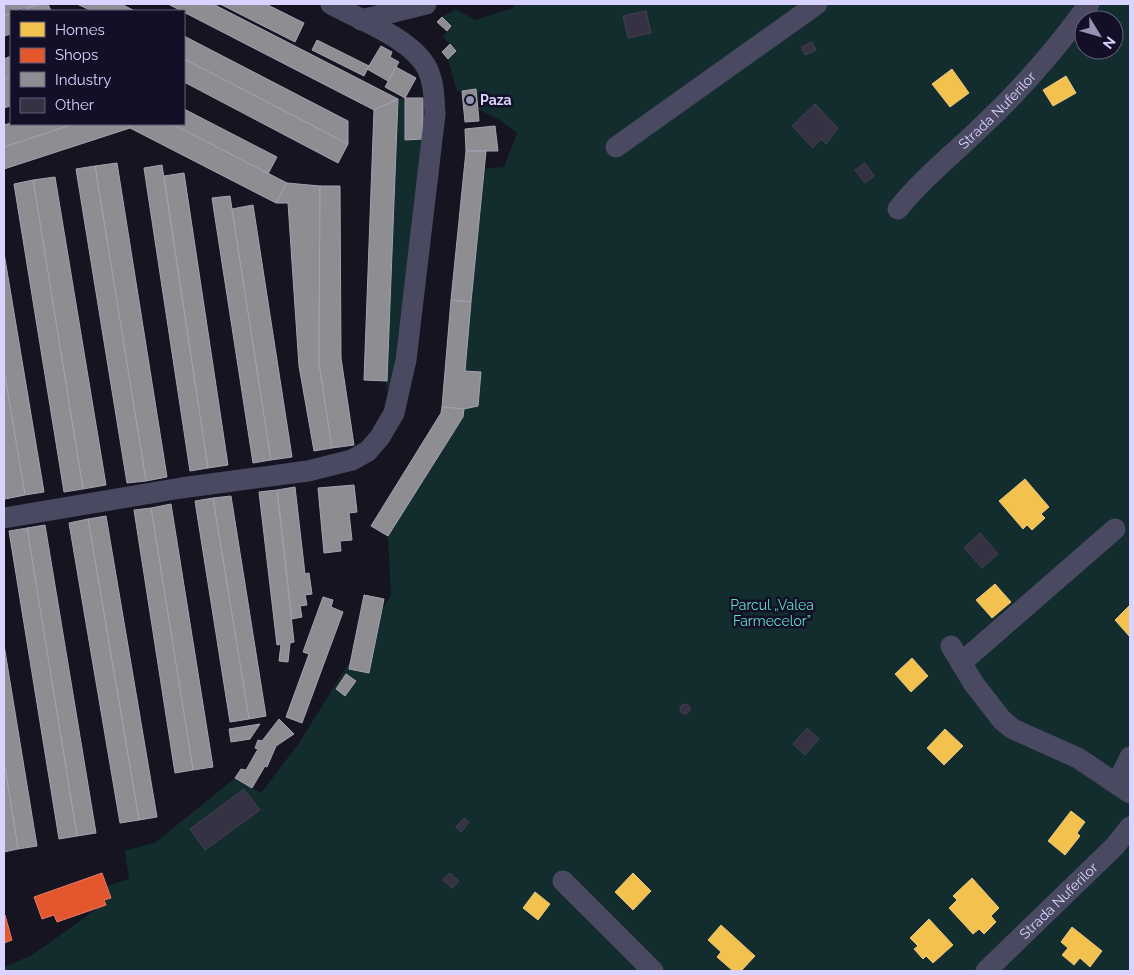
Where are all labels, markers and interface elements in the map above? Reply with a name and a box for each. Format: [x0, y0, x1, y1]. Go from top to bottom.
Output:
legend [10, 10, 185, 125]
north arrow [1074, 10, 1124, 60]
text: Homes [55, 21, 105, 39]
text: N [1100, 34, 1119, 52]
text: Shops [55, 46, 98, 64]
street label: Strada Nuferilor [955, 68, 1039, 152]
text: Industry [55, 71, 111, 89]
place label: Paza [480, 92, 512, 108]
marker: Paza [464, 94, 476, 106]
text: Other [55, 96, 95, 114]
park label: Parcul „Valea Farmecelor” [730, 597, 814, 629]
street label: Strada Nuferilor [1016, 859, 1101, 942]

